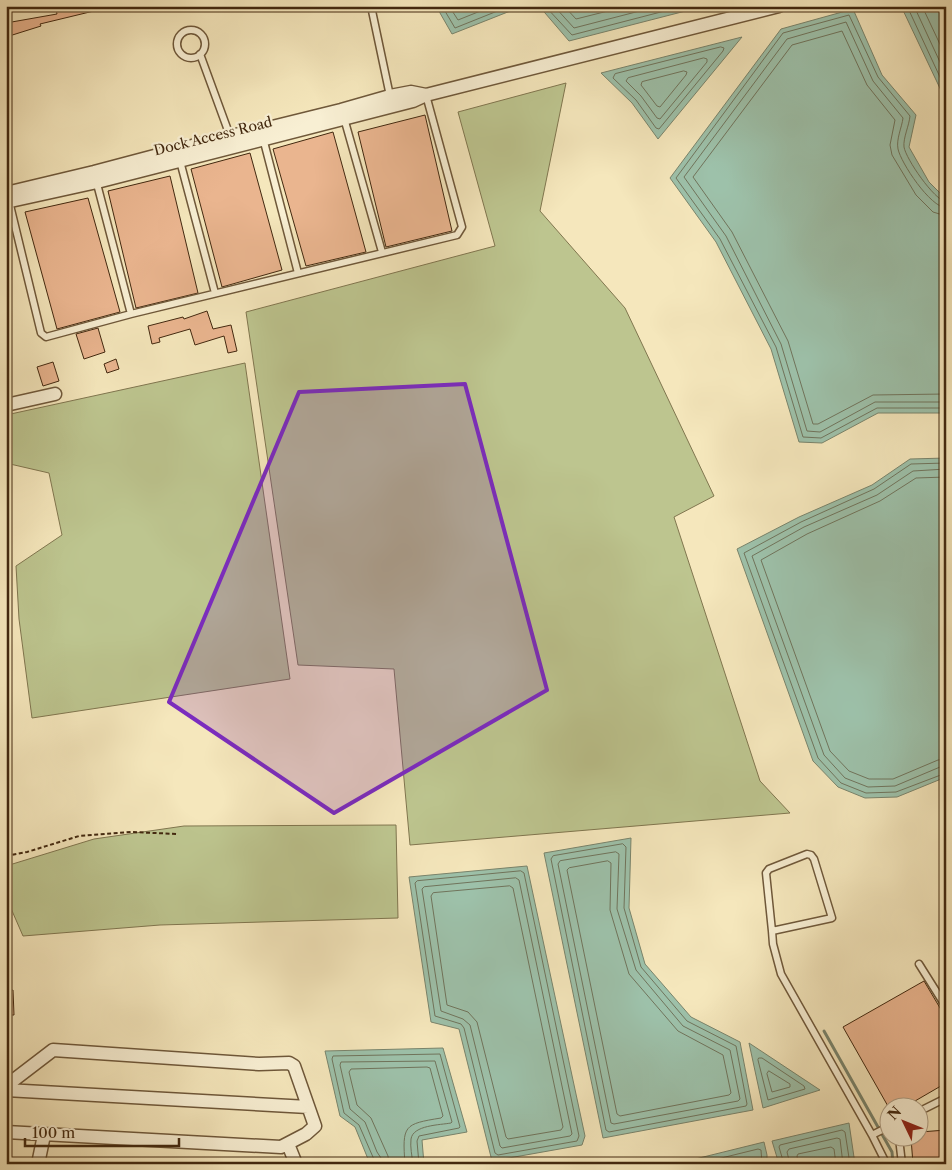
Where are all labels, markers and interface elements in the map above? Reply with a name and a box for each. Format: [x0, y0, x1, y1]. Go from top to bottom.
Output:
street label: Dock Access Road [152, 112, 275, 159]
north arrow [880, 1098, 930, 1148]
text: N [884, 1103, 905, 1124]
scale bar [25, 1115, 179, 1147]
text: 100 m [32, 1123, 75, 1142]

